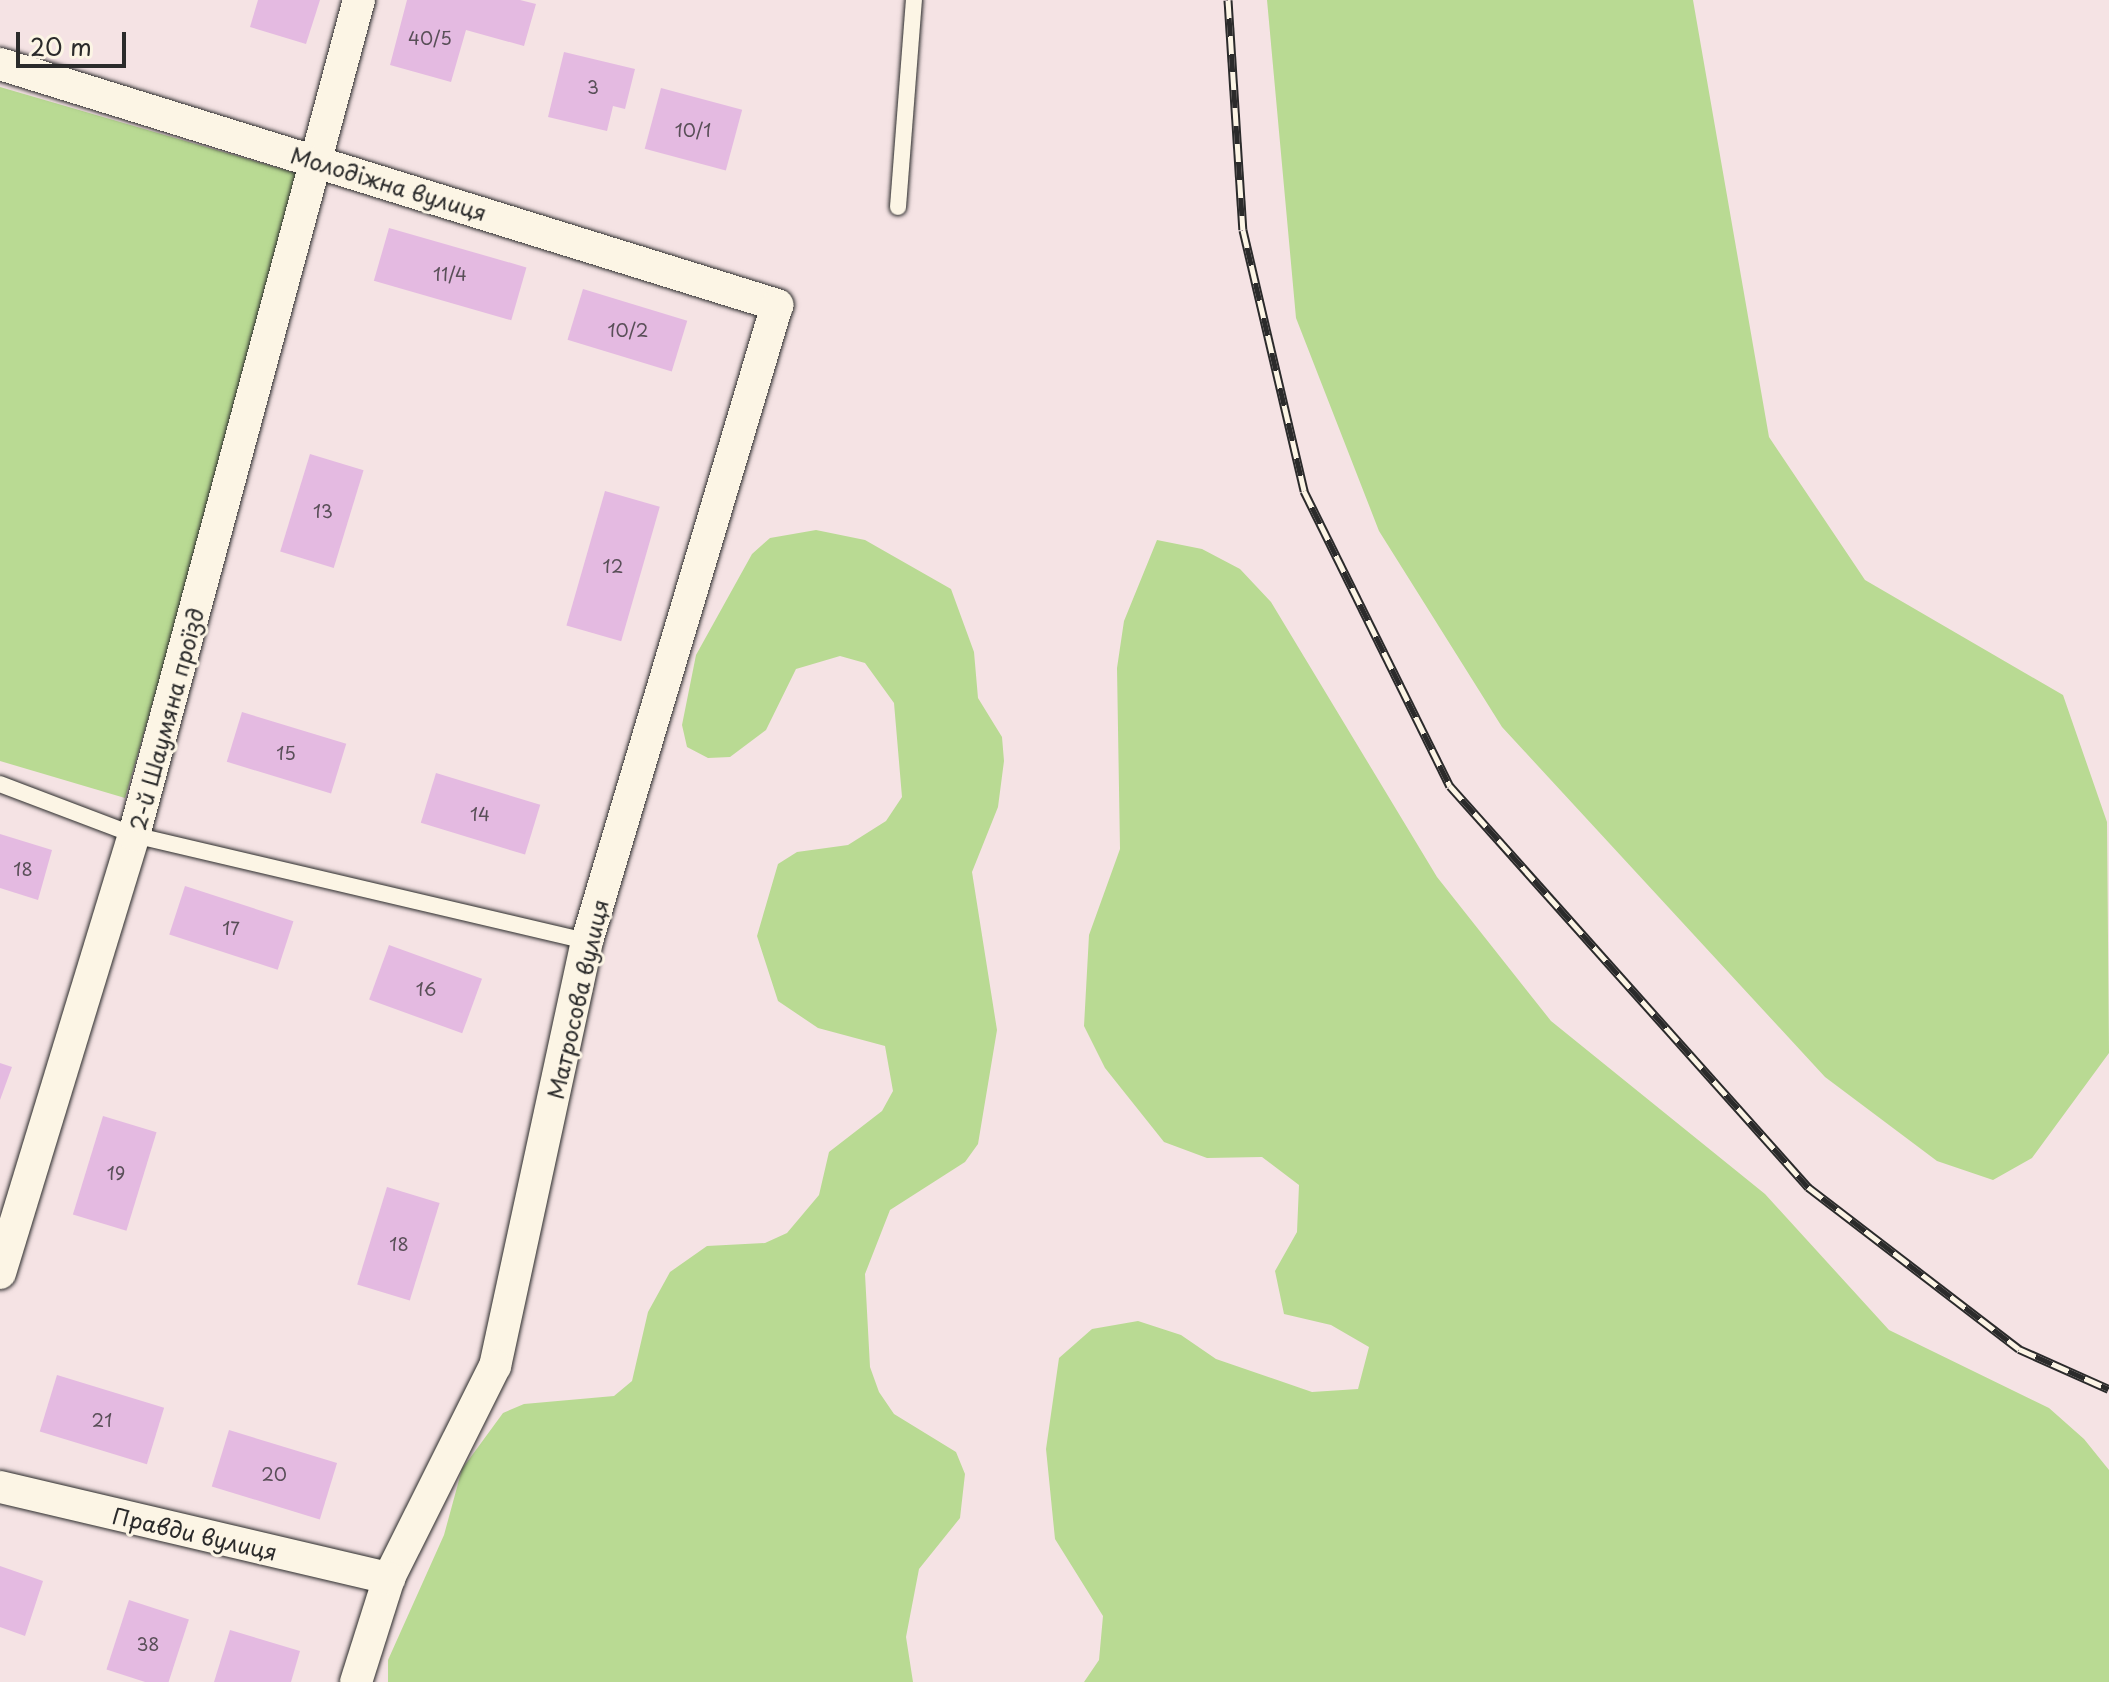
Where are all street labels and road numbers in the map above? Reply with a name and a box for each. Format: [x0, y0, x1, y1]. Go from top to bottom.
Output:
street label: Молодіжна вулиця [287, 140, 491, 226]
street label: 2-й Шаумяна проїзд [123, 604, 209, 834]
street label: Матросова вулиця [541, 896, 613, 1102]
street label: Правди вулиця [110, 1501, 280, 1565]

